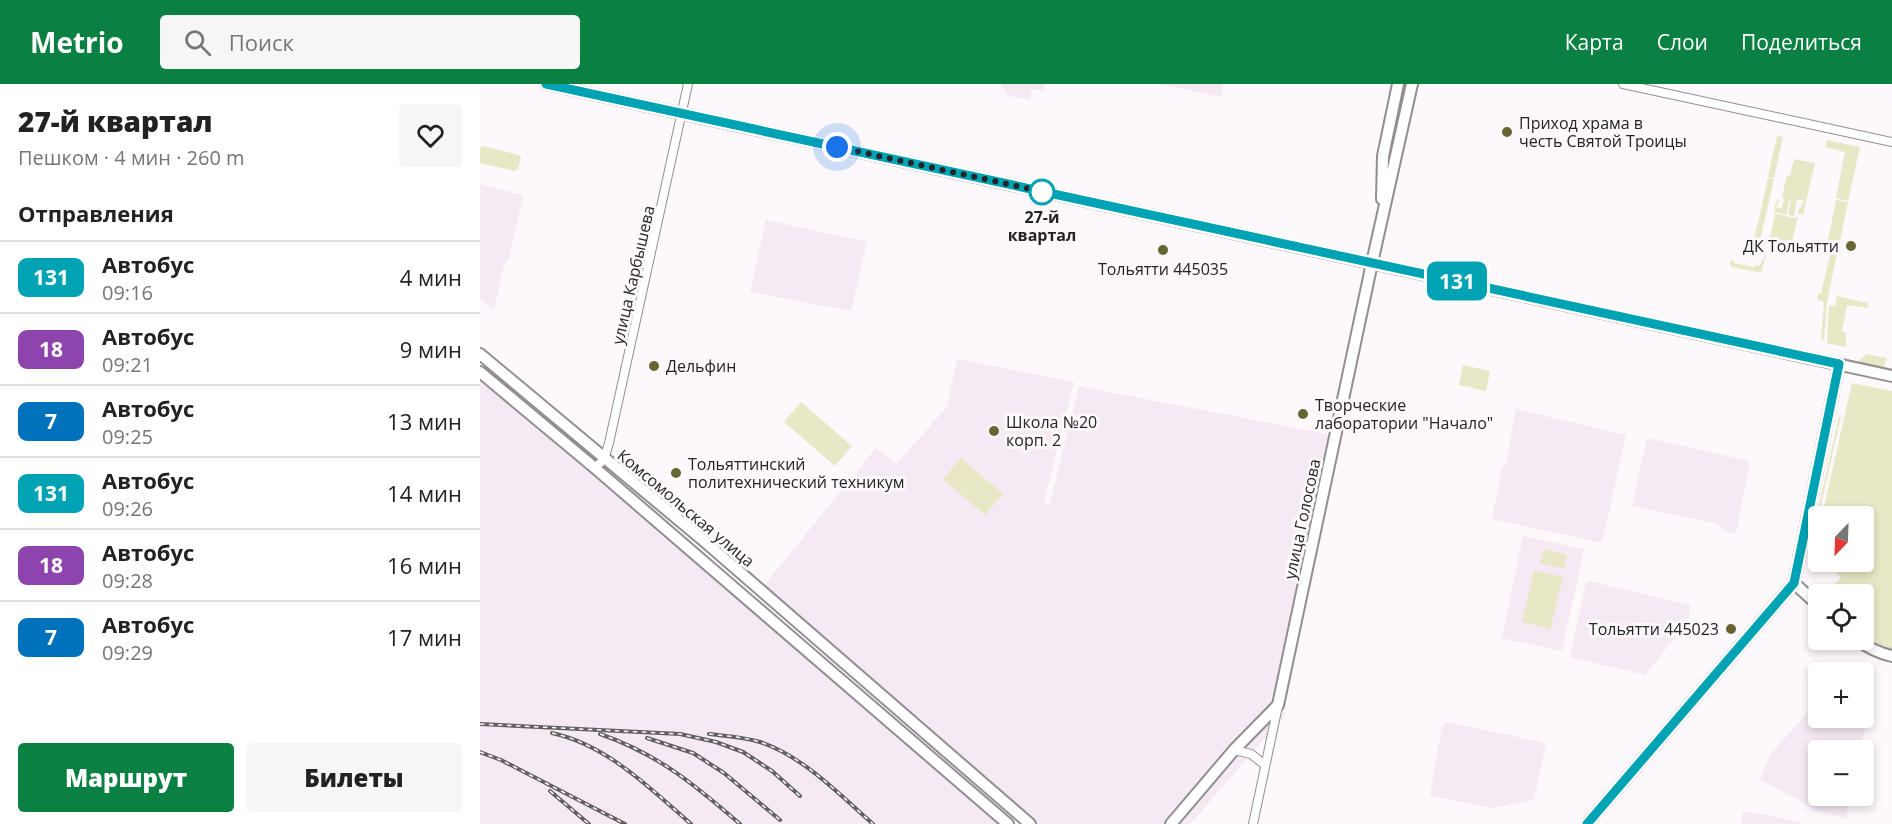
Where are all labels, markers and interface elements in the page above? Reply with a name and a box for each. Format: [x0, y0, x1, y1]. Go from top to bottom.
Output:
search box [160, 15, 580, 69]
text: Metrio [30, 23, 124, 61]
icon: search [181, 26, 214, 59]
text: Поиск [229, 27, 294, 57]
text: Карта [1565, 28, 1624, 56]
text: Слои [1657, 28, 1708, 56]
text: Поделиться [1741, 28, 1862, 56]
text: 27-й квартал [18, 102, 213, 140]
button: heart [399, 104, 462, 167]
place label: Приход храма в честь Святой Троицы [1519, 112, 1687, 152]
marker: Приход храма в честь Святой Троицы [1500, 125, 1514, 139]
your location [822, 132, 852, 162]
text: Пешком · 4 мин · 260 m [18, 144, 245, 171]
marker: 27-й квартал [1029, 179, 1055, 205]
text: Отправления [18, 198, 174, 228]
street label: улица Карбышева [606, 203, 660, 347]
place label: 27-й квартал [1008, 206, 1076, 246]
place label: ДК Тольятти [1743, 235, 1839, 257]
marker: ДК Тольятти [1844, 239, 1858, 253]
marker: Тольятти 445035 [1156, 243, 1170, 257]
text: Автобус [102, 249, 194, 279]
place label: Тольятти 445035 [1098, 258, 1228, 280]
text: 4 мин [400, 262, 462, 292]
line badge: 131 [1422, 262, 1492, 300]
text: 131 [33, 263, 69, 291]
text: 131 [1439, 267, 1475, 295]
text: 09:16 [102, 279, 153, 306]
text: Автобус [102, 321, 194, 351]
text: 9 мин [400, 334, 462, 364]
text: 18 [39, 335, 63, 363]
text: 09:21 [102, 351, 153, 378]
place label: Дельфин [666, 355, 736, 377]
marker: Дельфин [647, 359, 661, 373]
text: Автобус [102, 393, 194, 423]
place label: Творческие лаборатории "Начало" [1315, 394, 1493, 434]
text: 13 мин [387, 406, 462, 436]
text: 7 [45, 407, 57, 435]
marker: Творческие лаборатории "Начало" [1296, 407, 1310, 421]
place label: Школа №20 корп. 2 [1006, 411, 1097, 451]
text: 09:25 [102, 423, 153, 450]
marker: Школа №20 корп. 2 [987, 424, 1001, 438]
street label: Комсомольская улица [613, 444, 759, 572]
place label: Тольяттинский политехнический техникум [688, 453, 904, 493]
street label: улица Голосова [1279, 457, 1325, 581]
text: Автобус [102, 465, 194, 495]
marker: Тольяттинский политехнический техникум [669, 466, 683, 480]
text: 14 мин [387, 478, 462, 508]
text: 131 [33, 479, 69, 507]
text: 09:26 [102, 495, 153, 522]
north arrow [1808, 506, 1874, 572]
map controls [1808, 506, 1874, 806]
text: Автобус [102, 537, 194, 567]
text: 16 мин [387, 550, 462, 580]
text: 18 [39, 551, 63, 579]
text: 09:28 [102, 567, 153, 594]
button: locate [1808, 584, 1874, 650]
text: Автобус [102, 609, 194, 639]
place label: Тольятти 445023 [1589, 618, 1719, 640]
text: 17 мин [387, 622, 462, 652]
marker: Тольятти 445023 [1724, 622, 1738, 636]
text: 7 [45, 623, 57, 651]
text: 09:29 [102, 639, 153, 666]
button: + [1808, 662, 1874, 728]
button: − [1808, 740, 1874, 806]
button: Маршрут [18, 743, 234, 812]
button: Билеты [246, 743, 462, 812]

